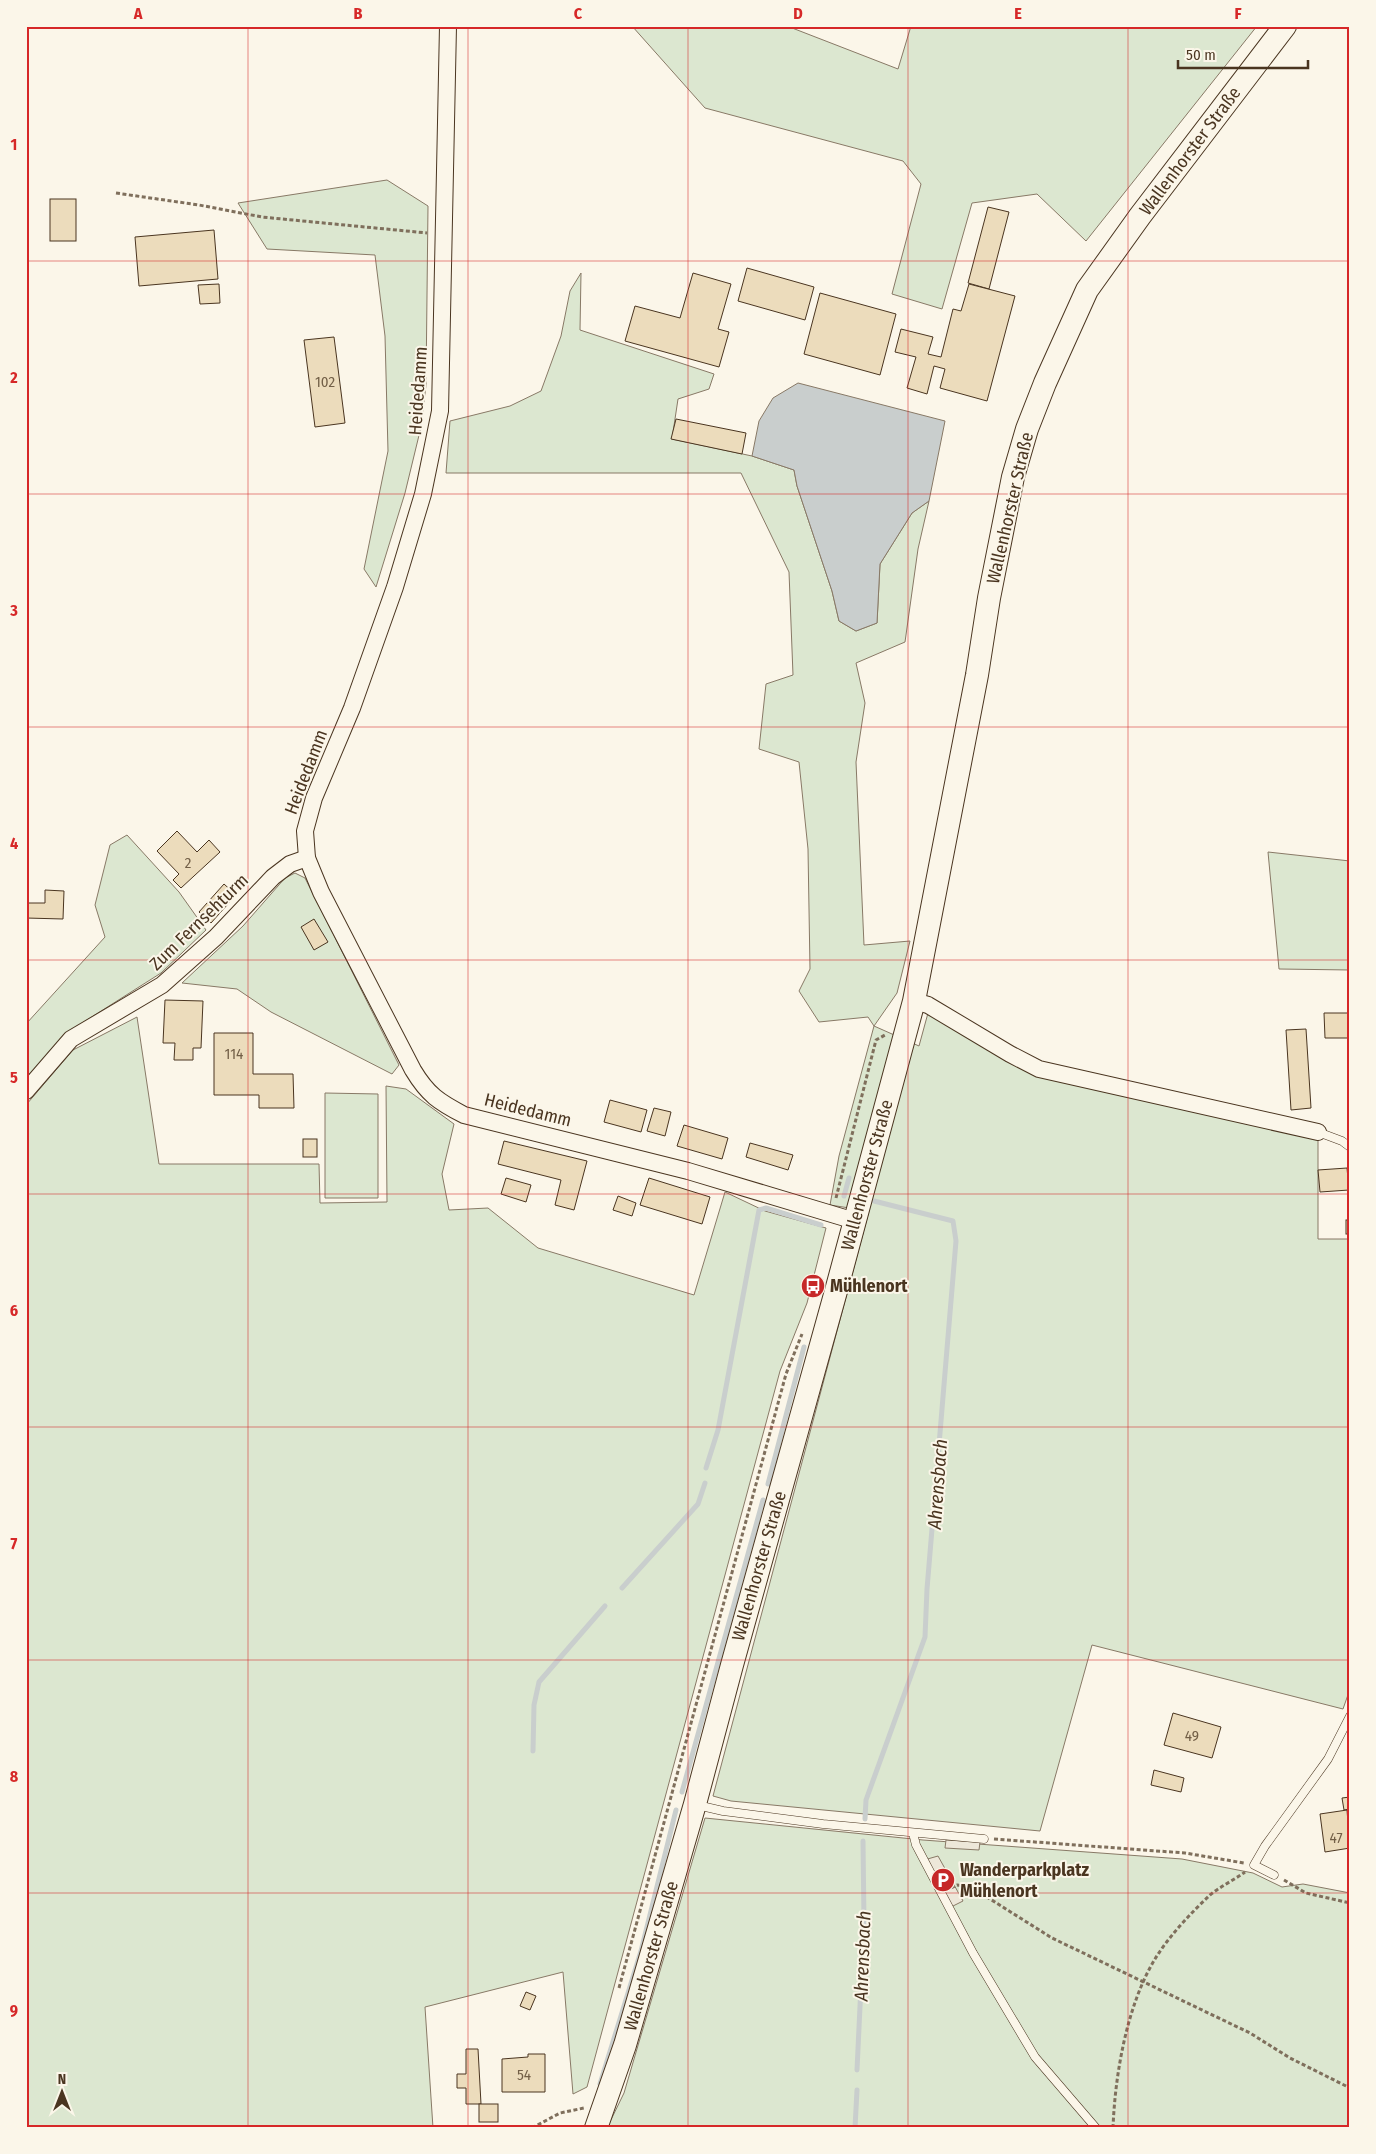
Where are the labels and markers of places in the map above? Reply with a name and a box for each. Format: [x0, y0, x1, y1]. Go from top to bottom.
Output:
bus stop icon: Mühlenort [800, 1273, 826, 1299]
place label: Mühlenort [830, 1275, 908, 1297]
place label: Wanderparkplatz Mühlenort [960, 1859, 1089, 1902]
parking icon: Wanderparkplatz Mühlenort [930, 1867, 956, 1893]

